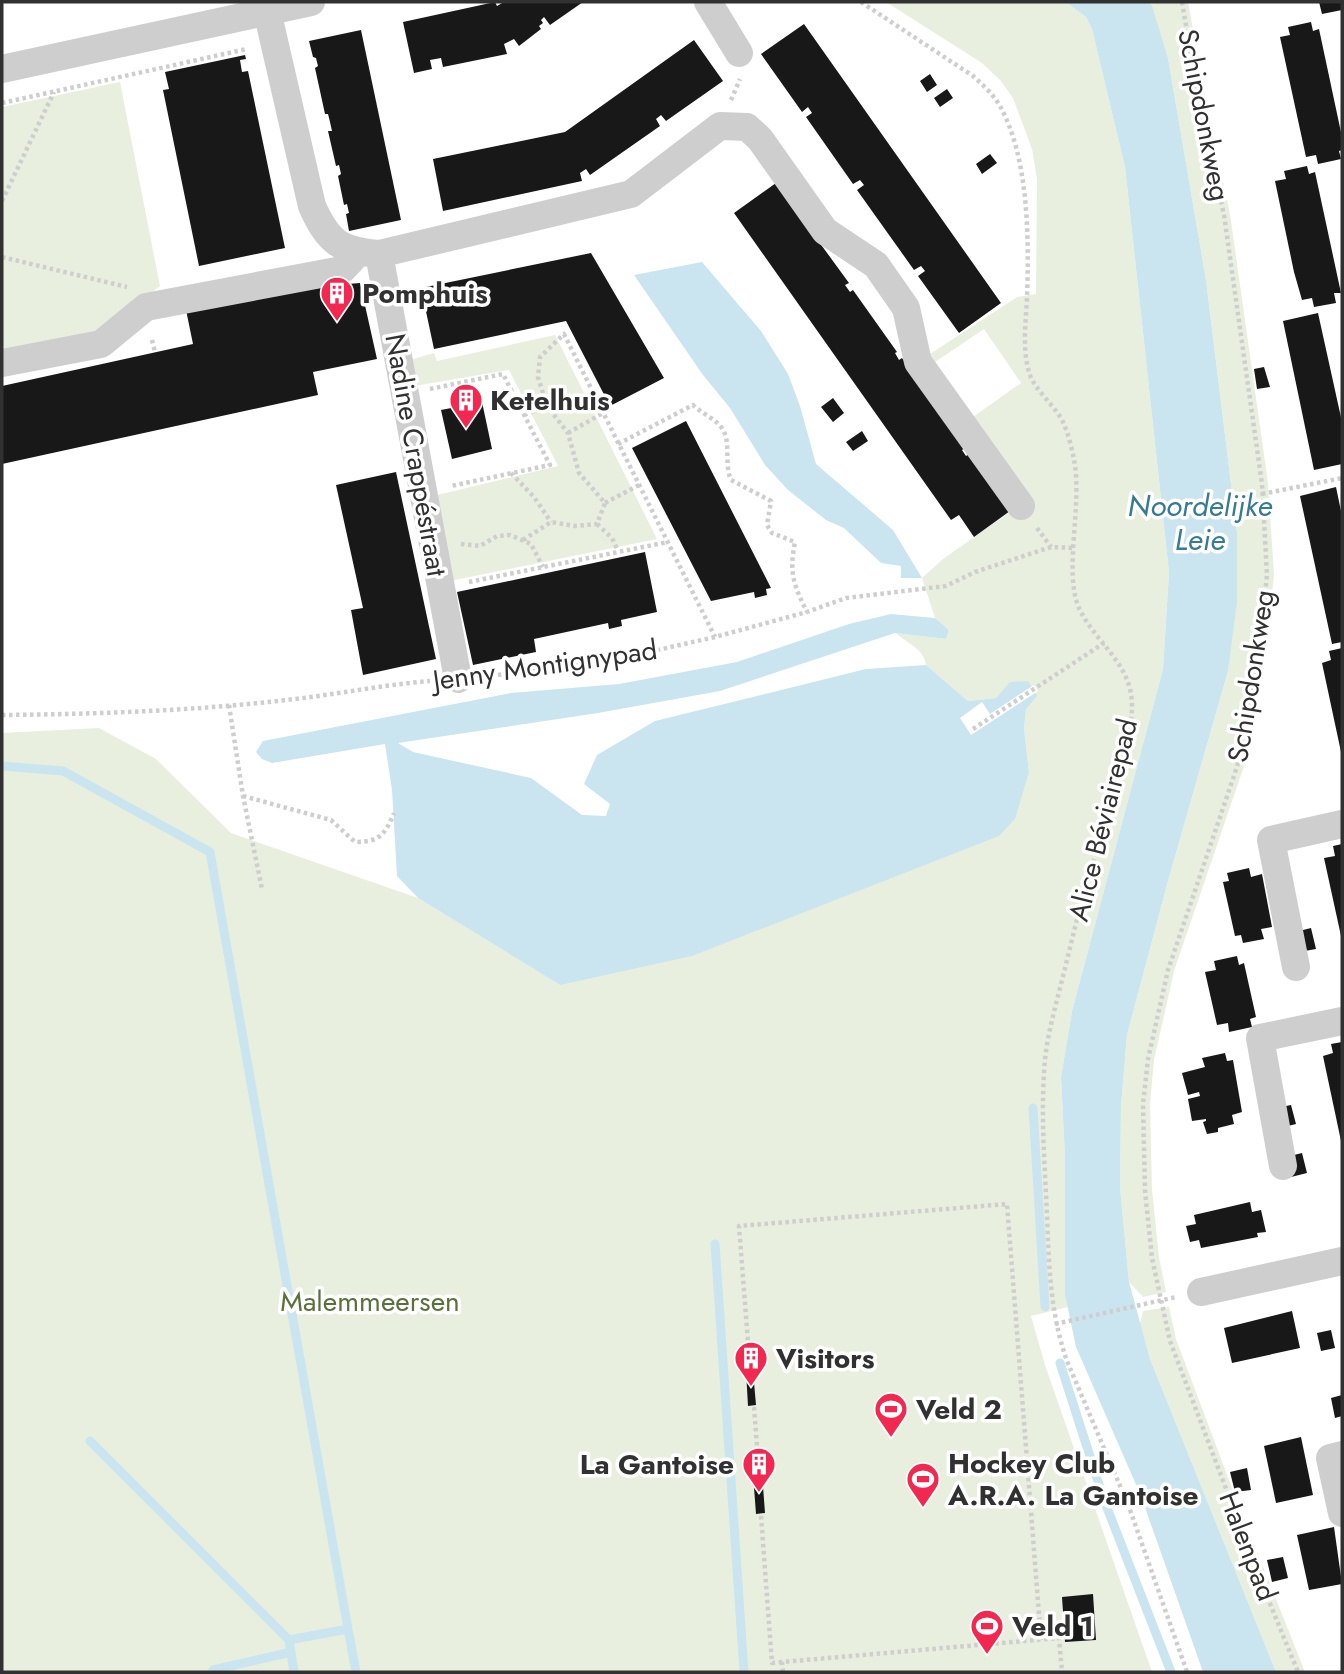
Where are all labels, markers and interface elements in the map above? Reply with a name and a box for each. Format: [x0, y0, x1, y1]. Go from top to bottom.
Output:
street label: Schipdonkweg [1167, 26, 1241, 204]
place label: Pomphuis [362, 273, 488, 314]
building icon: Pomphuis [318, 274, 356, 323]
street label: Nadine Crappéstraat [374, 330, 458, 580]
place label: Ketelhuis [490, 380, 610, 421]
building icon: Ketelhuis [447, 381, 485, 430]
water label: Noordelijke Leie [1128, 484, 1272, 561]
street label: Schipdonkweg [1217, 587, 1285, 765]
street label: Jenny Montignypad [426, 629, 660, 702]
street label: Alice Béviairepad [1058, 714, 1148, 926]
park label: Malemmeersen [280, 1281, 460, 1322]
place label: Visitors [775, 1338, 875, 1379]
building icon: Visitors [732, 1339, 770, 1388]
place label: Veld 2 [915, 1389, 1002, 1430]
sports icon: Veld 2 [872, 1390, 910, 1439]
place label: Hockey Club A.R.A. La Gantoise [947, 1443, 1199, 1516]
place label: La Gantoise [580, 1444, 734, 1485]
building icon: La Gantoise [740, 1445, 778, 1494]
sports icon: Hockey Club A.R.A. La Gantoise [904, 1460, 942, 1509]
street label: Halenpad [1208, 1485, 1288, 1607]
place label: Veld 1 [1011, 1606, 1094, 1647]
sports icon: Veld 1 [968, 1607, 1006, 1656]

